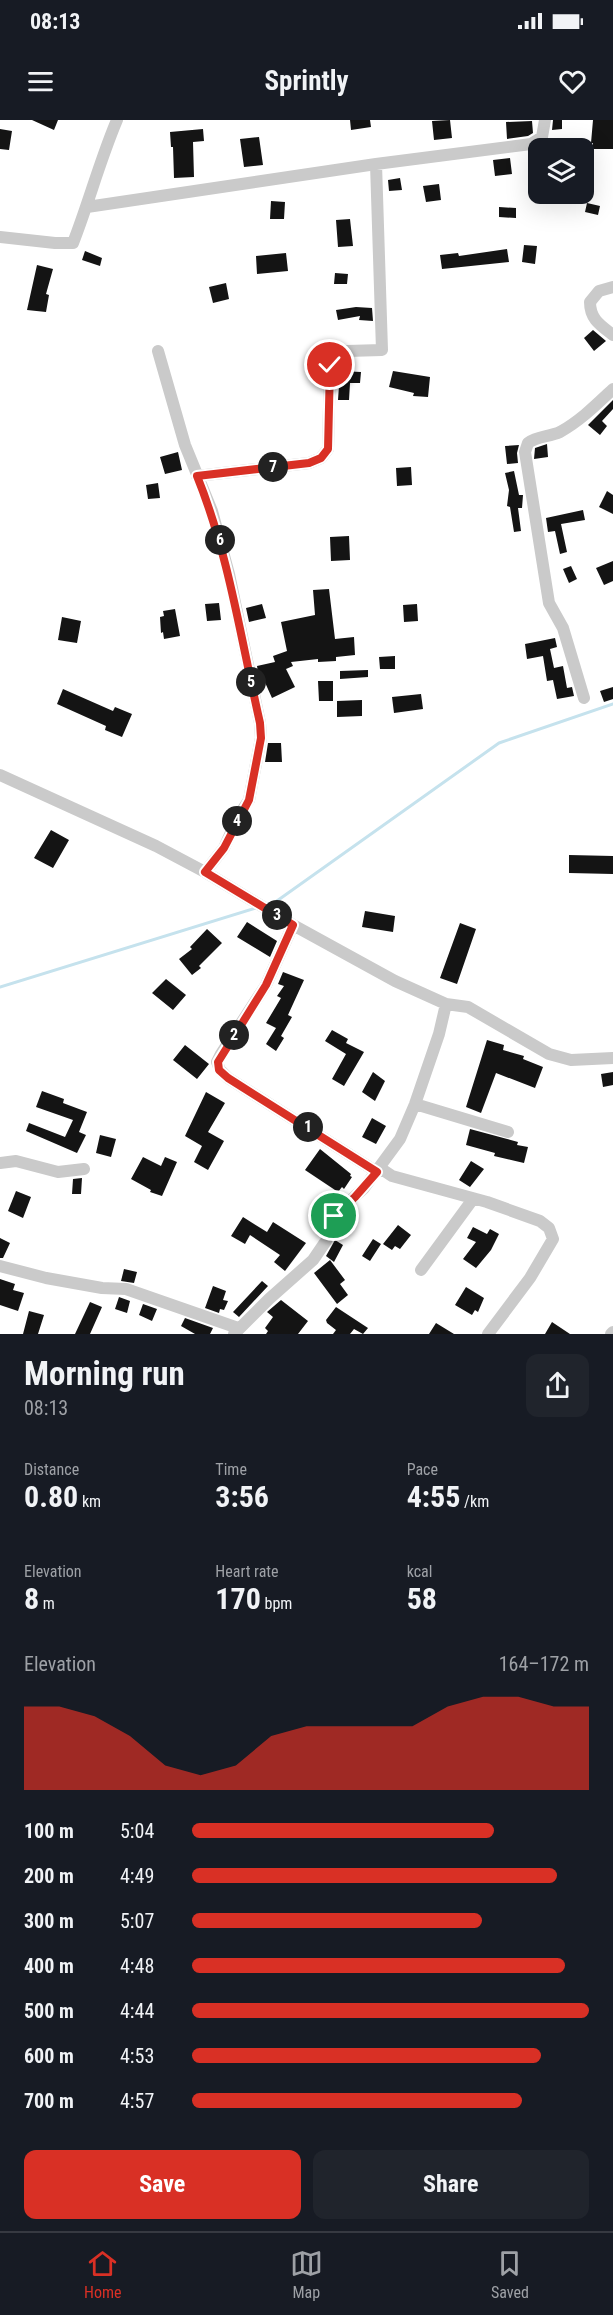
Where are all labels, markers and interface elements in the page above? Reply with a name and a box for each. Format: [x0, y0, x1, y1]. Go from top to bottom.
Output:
text: 08:13 [30, 9, 81, 34]
icon: menu [24, 65, 57, 98]
text: Sprintly [264, 65, 349, 97]
icon: heart [556, 65, 589, 98]
map controls [528, 138, 594, 204]
button: layers [528, 138, 594, 204]
pin [304, 339, 355, 390]
icon: check [313, 348, 346, 381]
pin: 7 [258, 452, 288, 482]
text: 7 [269, 457, 277, 476]
pin: 6 [205, 525, 235, 555]
text: 6 [216, 530, 224, 549]
pin: 5 [236, 667, 266, 697]
text: 5 [247, 672, 255, 691]
pin: 4 [222, 806, 252, 836]
text: 4 [233, 811, 241, 830]
pin: 3 [262, 900, 292, 930]
text: 3 [273, 905, 281, 924]
pin: 2 [219, 1020, 249, 1050]
text: 2 [230, 1025, 238, 1044]
pin: 1 [293, 1112, 323, 1142]
text: 1 [304, 1117, 312, 1136]
pin [308, 1190, 359, 1241]
icon: arrive [317, 1199, 350, 1232]
text: Morning run [24, 1354, 185, 1393]
button: share [526, 1354, 589, 1417]
text: 08:13 [24, 1396, 68, 1420]
text: Distance [24, 1460, 79, 1479]
text: Time [215, 1460, 247, 1479]
text: Pace [407, 1460, 438, 1479]
text: 0.80 [24, 1479, 78, 1514]
text: 3:56 [215, 1479, 269, 1514]
text: 4:55 [407, 1479, 460, 1514]
text: km [78, 1492, 101, 1511]
text: /km [460, 1492, 489, 1511]
text: Elevation [24, 1562, 82, 1581]
text: Heart rate [215, 1562, 279, 1581]
text: kcal [407, 1562, 432, 1581]
text: 8 [24, 1581, 39, 1616]
text: 170 [215, 1581, 261, 1616]
text: 58 [407, 1581, 437, 1616]
text: m [39, 1594, 55, 1613]
text: bpm [261, 1594, 292, 1613]
text: Elevation [24, 1652, 96, 1676]
text: 164–172 m [499, 1652, 589, 1676]
text: 100 m [24, 1819, 74, 1843]
text: 5:04 [120, 1819, 154, 1843]
text: 200 m [24, 1864, 74, 1888]
text: 4:49 [120, 1864, 154, 1888]
text: 300 m [24, 1909, 74, 1933]
text: 5:07 [120, 1909, 154, 1933]
text: 400 m [24, 1954, 74, 1978]
text: 4:48 [120, 1954, 154, 1978]
text: 500 m [24, 1999, 74, 2023]
text: 4:44 [120, 1999, 154, 2023]
text: 600 m [24, 2044, 74, 2068]
text: 4:53 [120, 2044, 154, 2068]
text: 700 m [24, 2089, 74, 2113]
text: 4:57 [120, 2089, 154, 2113]
button: Save [24, 2150, 301, 2219]
button: Share [313, 2150, 589, 2219]
tab: Home [84, 2247, 122, 2302]
tab: Map [290, 2247, 323, 2302]
tab: Saved [491, 2247, 529, 2302]

